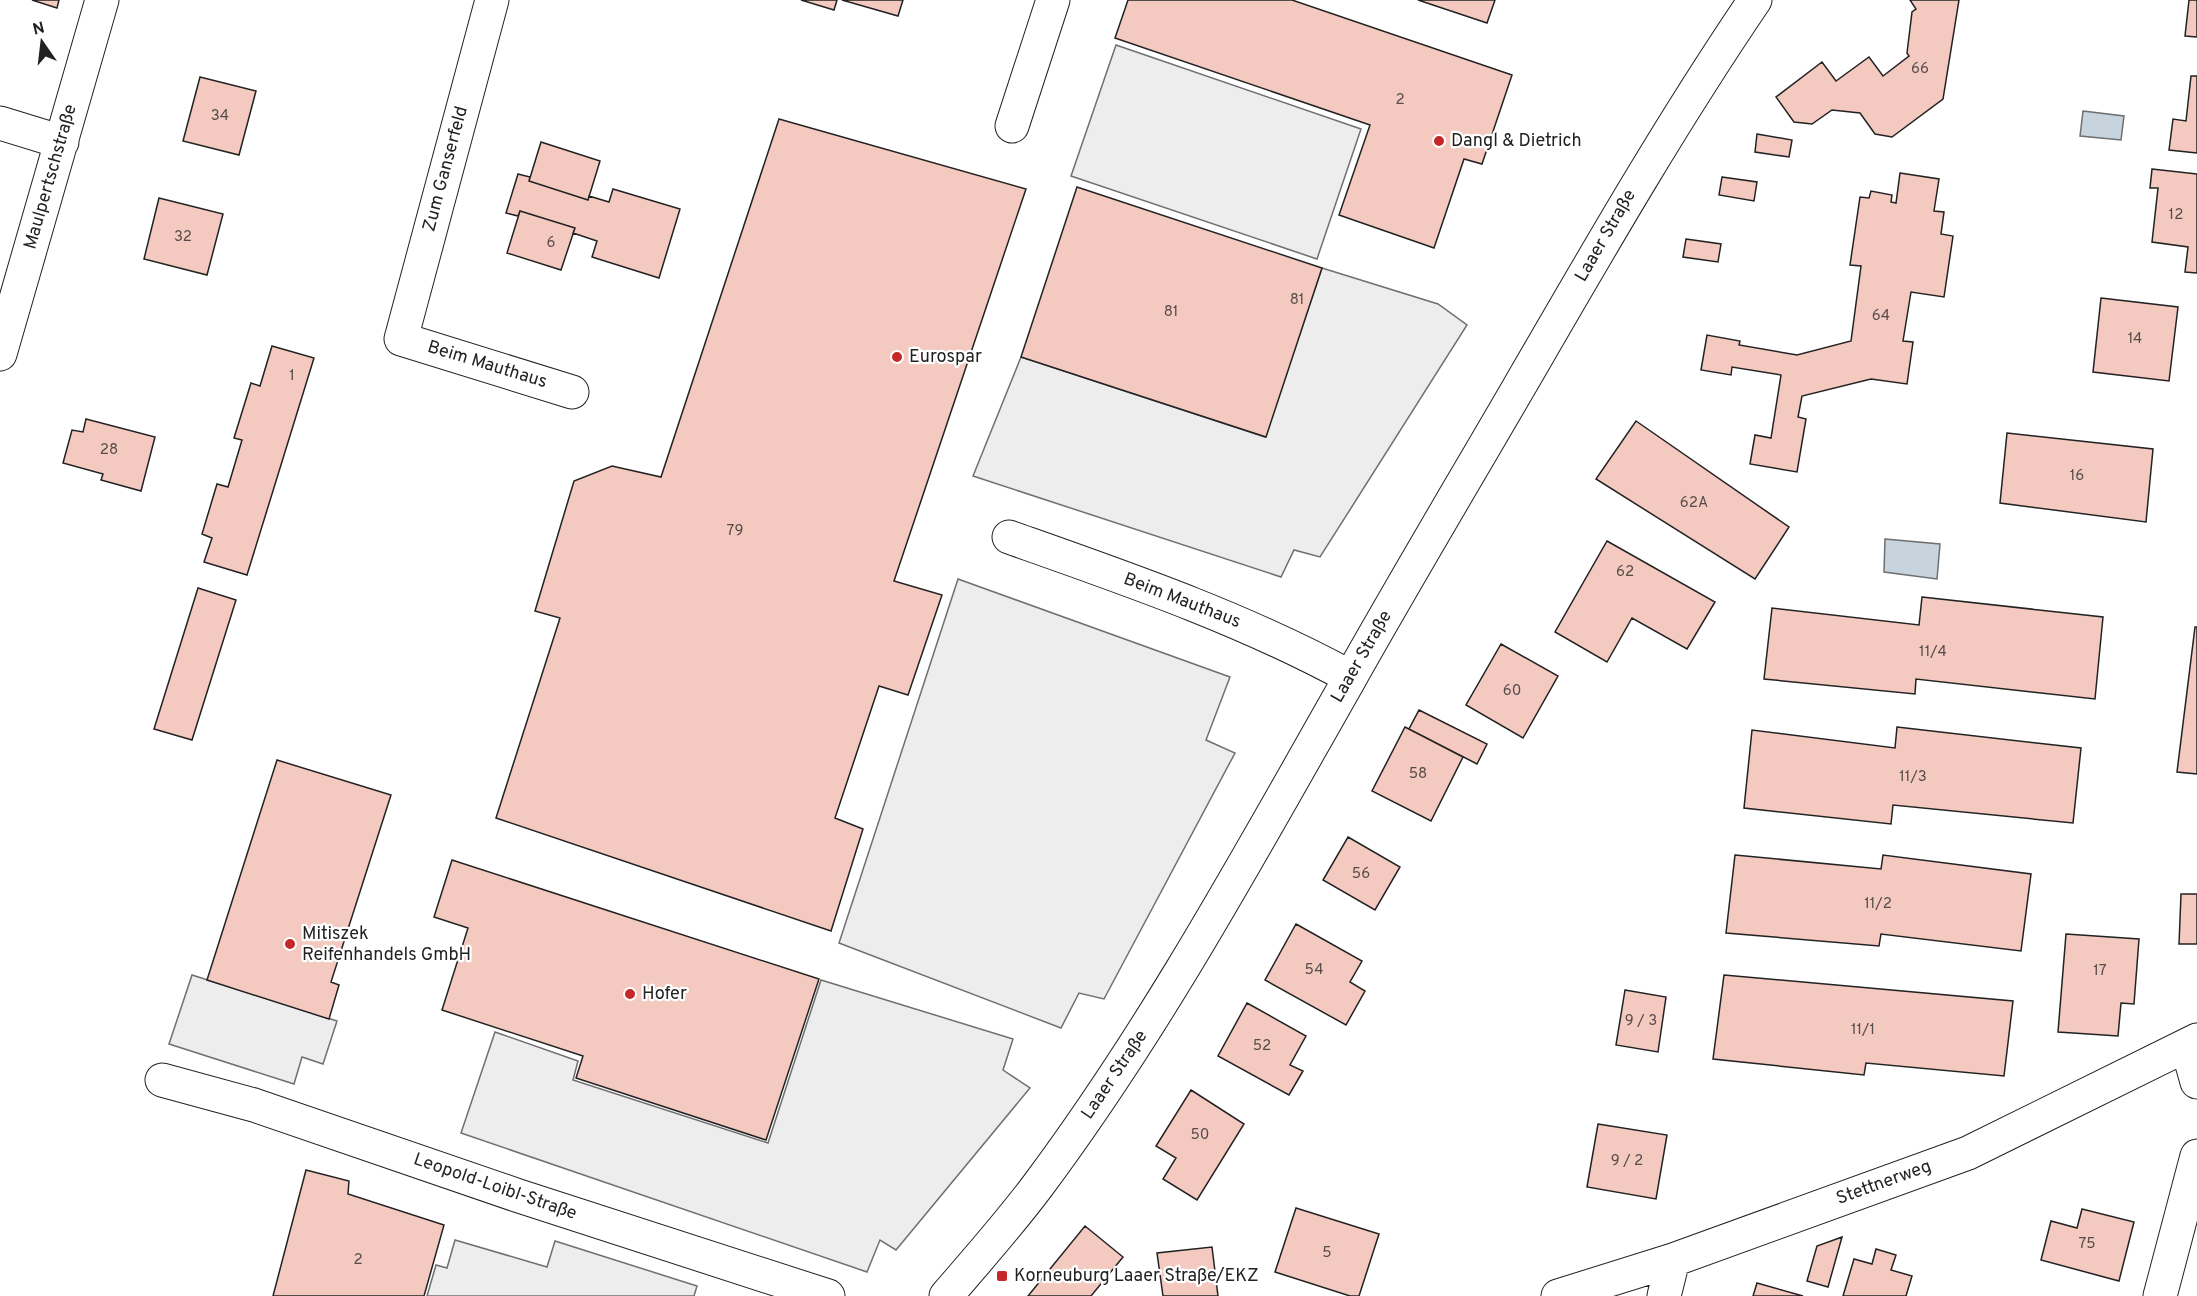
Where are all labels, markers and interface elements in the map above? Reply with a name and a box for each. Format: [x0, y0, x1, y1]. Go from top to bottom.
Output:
north arrow [12, 12, 72, 72]
text: N [31, 18, 47, 40]
house number: 66 [1911, 60, 1929, 79]
house number: 2 [1395, 91, 1405, 110]
street label: Maulpertschstraße [19, 102, 83, 252]
street label: Zum Ganserfeld [418, 104, 474, 234]
house number: 34 [211, 107, 229, 126]
place label: Dangl & Dietrich [1451, 130, 1582, 153]
marker: Dangl & Dietrich [1432, 134, 1446, 148]
street label: Laaer Straße [1570, 186, 1642, 286]
house number: 12 [2169, 206, 2183, 225]
house number: 32 [174, 228, 192, 247]
house number: 6 [547, 234, 556, 253]
house number: 81 [1290, 291, 1304, 310]
house number: 81 [1164, 303, 1178, 322]
house number: 64 [1872, 307, 1890, 326]
house number: 14 [2128, 330, 2142, 349]
street label: Beim Mauthaus [424, 336, 550, 394]
place label: Eurospar [909, 346, 982, 369]
marker: Eurospar [890, 350, 904, 364]
house number: 1 [289, 367, 295, 386]
house number: 28 [100, 441, 118, 460]
house number: 16 [2070, 467, 2084, 486]
house number: 62A [1680, 494, 1708, 513]
house number: 79 [727, 522, 743, 541]
house number: 62 [1616, 563, 1634, 582]
street label: Beim Mauthaus [1120, 568, 1244, 634]
street label: Laaer Straße [1326, 607, 1398, 707]
house number: 11/4 [1919, 643, 1947, 662]
house number: 60 [1503, 682, 1521, 701]
house number: 58 [1409, 765, 1427, 784]
house number: 11/3 [1899, 768, 1927, 787]
house number: 56 [1352, 865, 1370, 884]
house number: 11/2 [1864, 895, 1892, 914]
place label: Mitiszek Reifenhandels GmbH [302, 923, 471, 967]
marker: Mitiszek Reifenhandels GmbH [283, 937, 297, 951]
house number: 54 [1305, 961, 1323, 980]
house number: 17 [2093, 962, 2107, 981]
place label: Hofer [642, 983, 687, 1006]
marker: Hofer [623, 987, 637, 1001]
house number: 9 / 3 [1625, 1012, 1657, 1031]
house number: 11/1 [1851, 1021, 1875, 1040]
street label: Laaer Straße [1077, 1026, 1153, 1124]
house number: 52 [1253, 1037, 1271, 1056]
house number: 50 [1191, 1126, 1209, 1145]
street label: Leopold-Loibl-Straße [410, 1148, 580, 1226]
house number: 9 / 2 [1611, 1152, 1643, 1171]
street label: Stettnerweg [1833, 1155, 1935, 1211]
house number: 75 [2078, 1235, 2096, 1254]
house number: 5 [1322, 1244, 1332, 1263]
house number: 2 [353, 1251, 363, 1270]
place label: Korneuburg Laaer Straße/EKZ [1014, 1265, 1259, 1288]
marker: Korneuburg Laaer Straße/EKZ [995, 1269, 1009, 1283]

